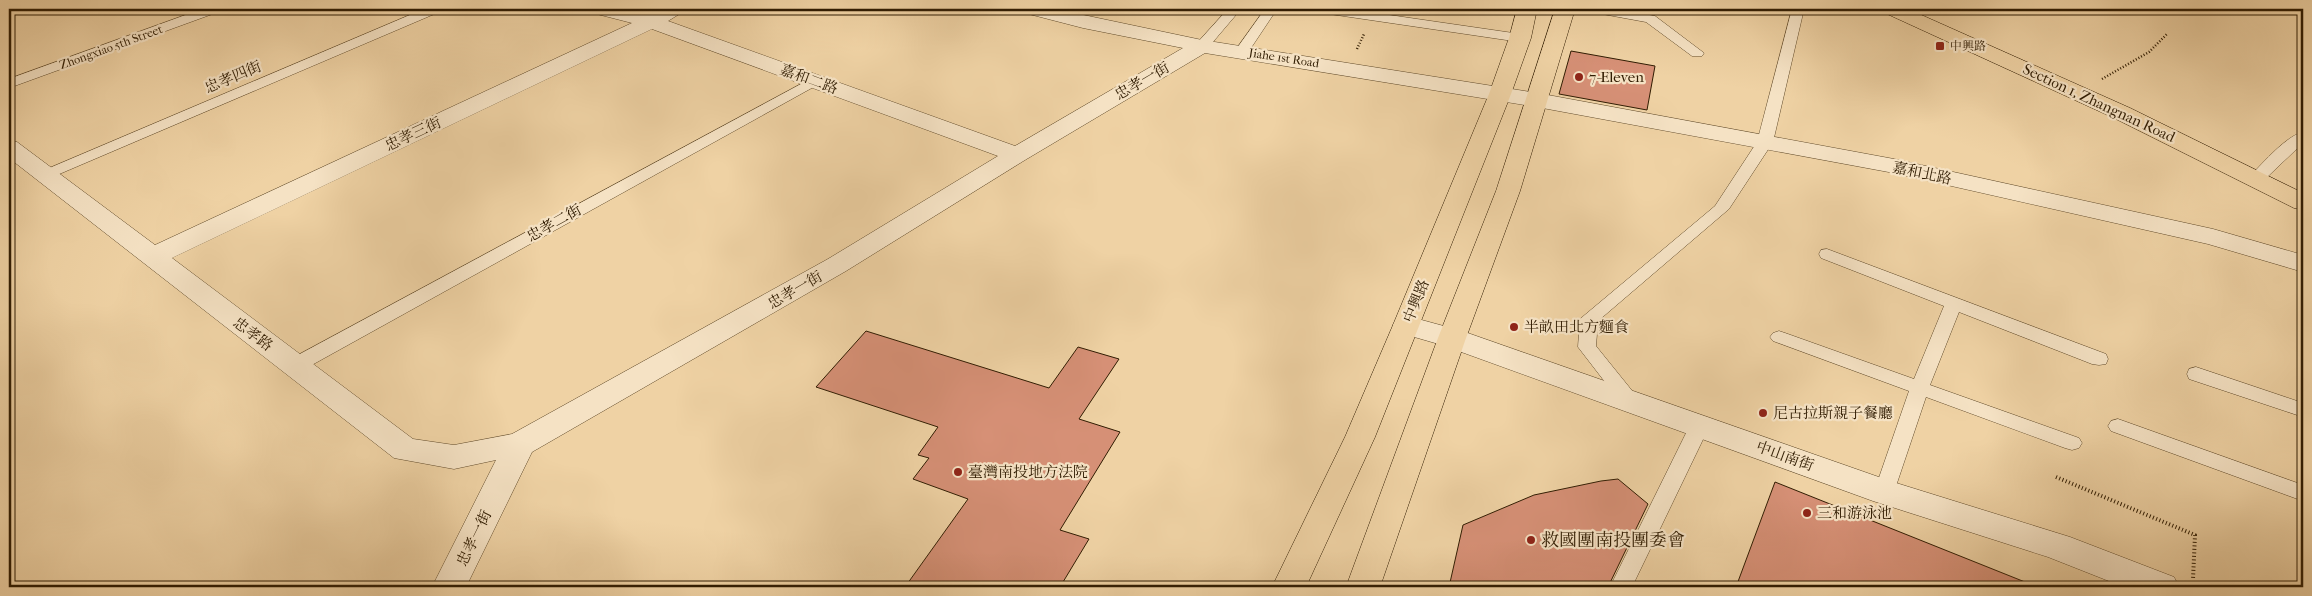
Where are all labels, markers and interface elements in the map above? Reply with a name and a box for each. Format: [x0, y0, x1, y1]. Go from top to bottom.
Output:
street label: Zhongxiao 5th Street [58, 22, 165, 72]
place label: 中興路 [1950, 39, 1986, 53]
marker: 中興路 [1934, 40, 1946, 52]
street label: Jiahe 1st Road [1247, 45, 1321, 71]
street label: 忠孝四街 [202, 57, 264, 97]
street label: 忠孝一街 [1112, 58, 1172, 104]
street label: 嘉和二路 [778, 60, 840, 98]
street label: Section 1, Zhangnan Road [2020, 60, 2179, 147]
place label: 7-Eleven [1589, 68, 1644, 86]
marker: 7-Eleven [1573, 71, 1585, 83]
street label: 忠孝三街 [382, 113, 444, 155]
street label: 嘉和北路 [1891, 158, 1953, 188]
street label: 忠孝二街 [523, 201, 585, 245]
street label: 忠孝一街 [765, 267, 825, 313]
street label: 中興路 [1399, 277, 1433, 325]
street label: 忠孝路 [230, 313, 276, 355]
place label: 半畝田北方麵食 [1524, 318, 1629, 336]
marker: 半畝田北方麵食 [1508, 321, 1520, 333]
place label: 尼古拉斯親子餐廳 [1773, 404, 1893, 422]
marker: 尼古拉斯親子餐廳 [1757, 407, 1769, 419]
street label: 中山南街 [1754, 437, 1816, 475]
place label: 臺灣南投地方法院 [968, 463, 1088, 481]
marker: 臺灣南投地方法院 [952, 466, 964, 478]
place label: 三和游泳池 [1817, 504, 1892, 522]
street label: 忠孝一街 [453, 507, 495, 569]
marker: 三和游泳池 [1801, 507, 1813, 519]
place label: 救國團南投團委會 [1541, 530, 1685, 551]
marker: 救國團南投團委會 [1525, 534, 1537, 546]

